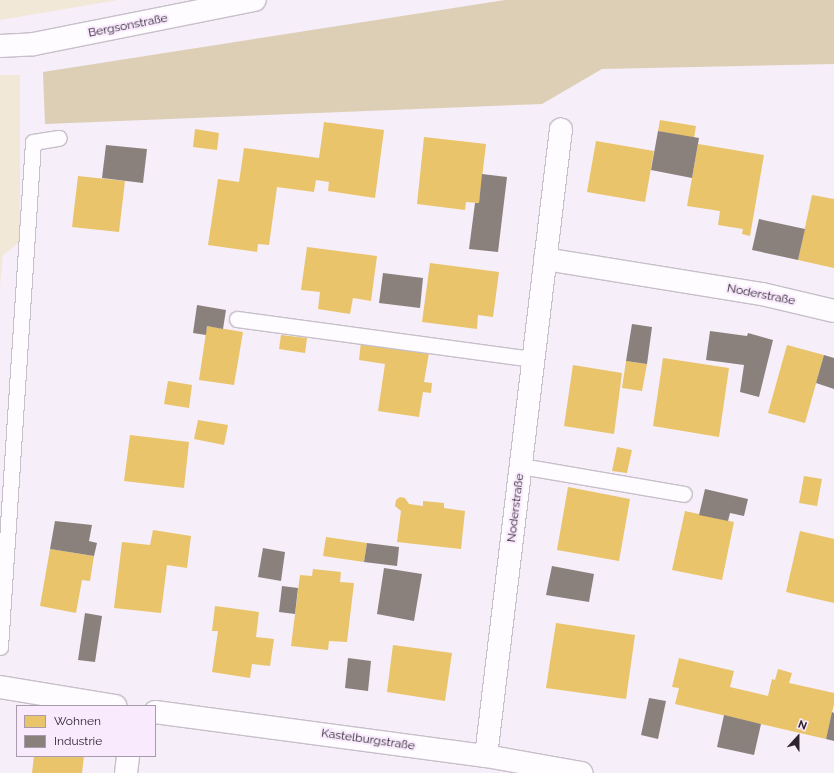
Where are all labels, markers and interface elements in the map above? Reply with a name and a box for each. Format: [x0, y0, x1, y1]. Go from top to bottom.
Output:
street label: Bergsonstraße [87, 11, 169, 41]
street label: Noderstraße [726, 281, 796, 309]
street label: Noderstraße [505, 473, 527, 543]
legend [16, 705, 156, 757]
text: Wohnen [54, 714, 101, 728]
north arrow [778, 717, 818, 757]
text: N [796, 718, 809, 733]
street label: Kastelburgstraße [320, 726, 416, 754]
text: Industrie [54, 734, 102, 748]

